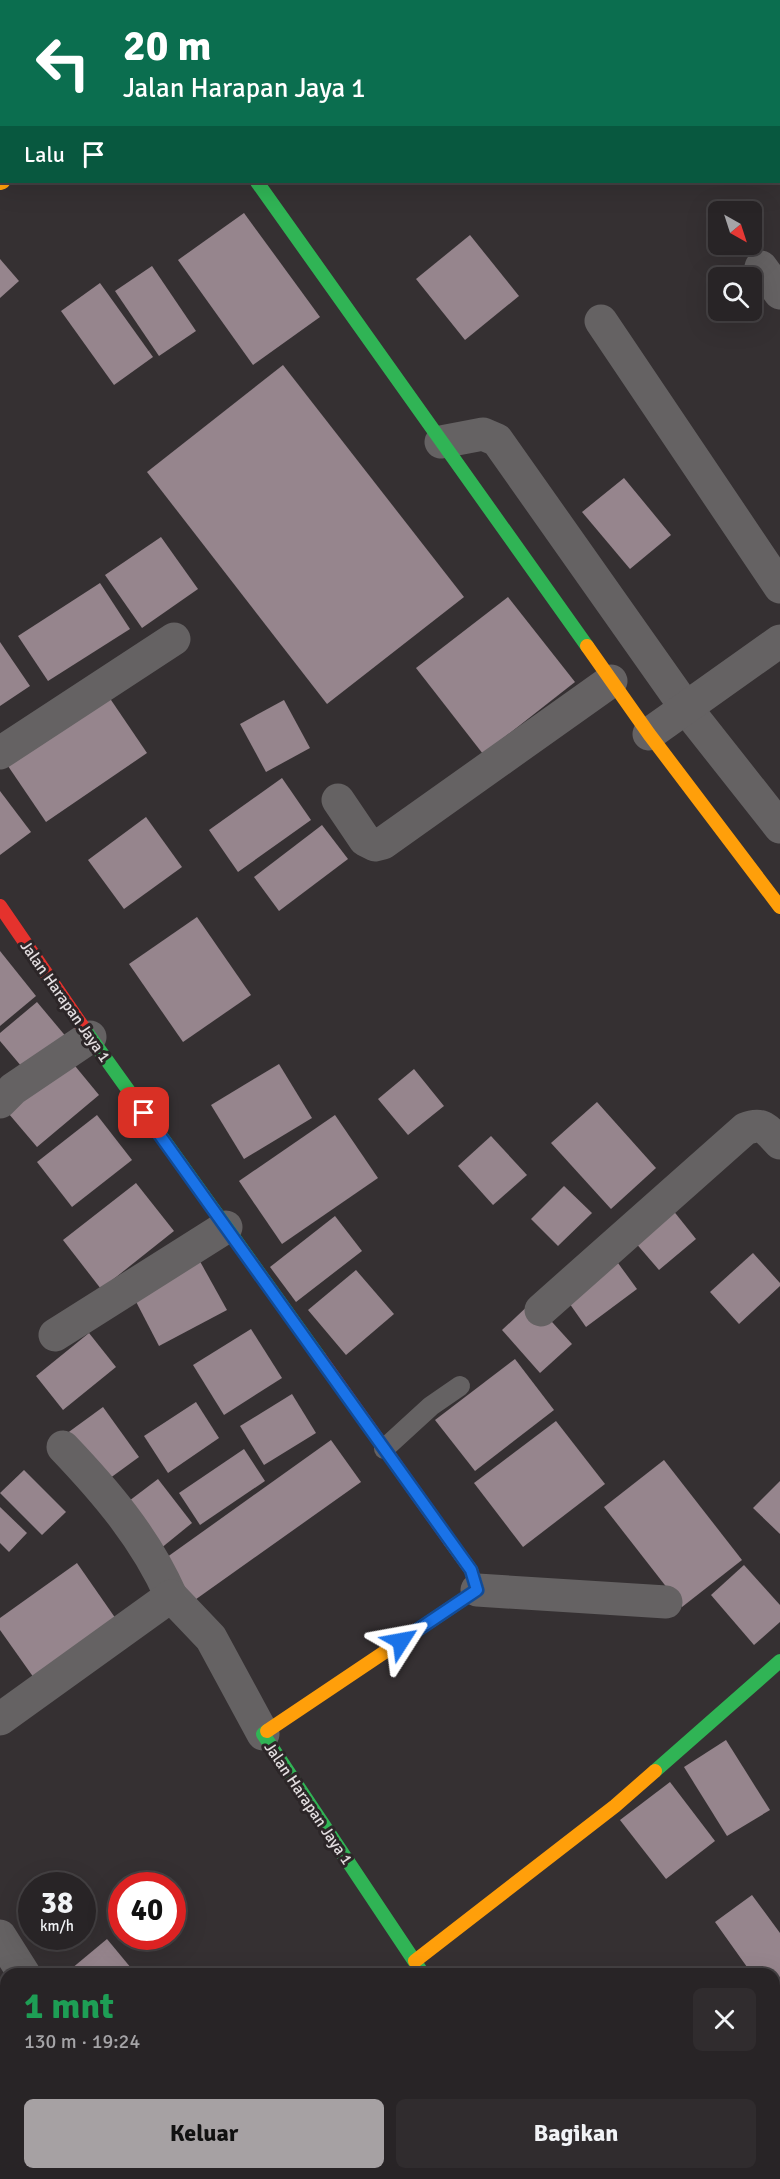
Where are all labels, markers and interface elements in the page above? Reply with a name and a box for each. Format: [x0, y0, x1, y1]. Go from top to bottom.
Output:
text: 20 m [123, 21, 212, 72]
icon: left [24, 24, 102, 102]
text: Jalan Harapan Jaya 1 [123, 72, 366, 105]
icon: arrive [77, 138, 110, 171]
text: Lalu [24, 141, 65, 168]
north arrow [708, 201, 762, 255]
map controls [708, 201, 762, 321]
button: search [708, 267, 762, 321]
street label: Jalan Harapan Jaya 1 [16, 937, 115, 1066]
pin [118, 1087, 169, 1138]
icon: arrive [127, 1096, 160, 1129]
position arrow [369, 1609, 433, 1673]
street label: Jalan Harapan Jaya 1 [260, 1738, 357, 1869]
speed limit sign: 40 [108, 1872, 186, 1950]
text: 38 [41, 1885, 73, 1922]
text: km/h [40, 1917, 74, 1935]
text: 1 mnt [24, 1984, 114, 2029]
button: close [693, 1988, 756, 2051]
text: 130 m · 19:24 [24, 2029, 140, 2054]
button: Keluar [24, 2099, 384, 2168]
button: Bagikan [396, 2099, 756, 2168]

